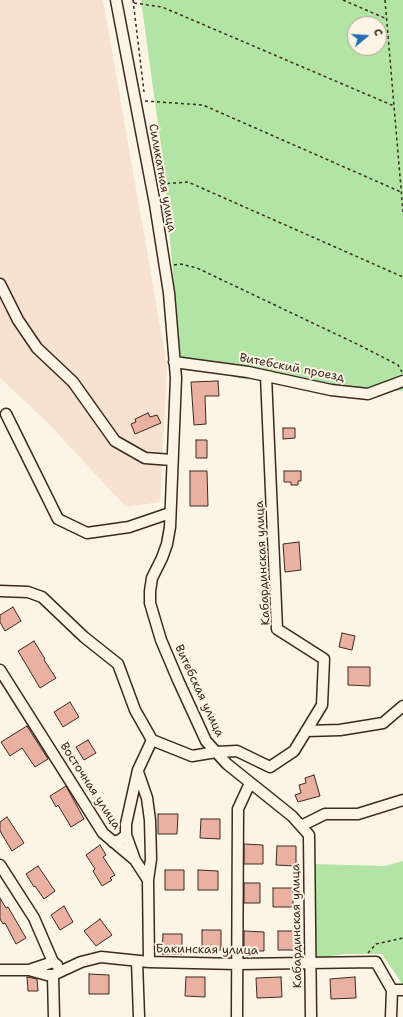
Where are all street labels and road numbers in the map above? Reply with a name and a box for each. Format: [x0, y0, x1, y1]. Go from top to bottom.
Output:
street label: Силикатная улица [145, 123, 179, 233]
street label: Витебский проезд [238, 351, 346, 385]
street label: Кабардинская улица [253, 500, 273, 626]
street label: Витебская улица [171, 642, 227, 740]
street label: Восточная улица [57, 740, 123, 832]
street label: Кабардинская улица [289, 864, 305, 988]
street label: Бакинская улица [156, 942, 258, 958]

